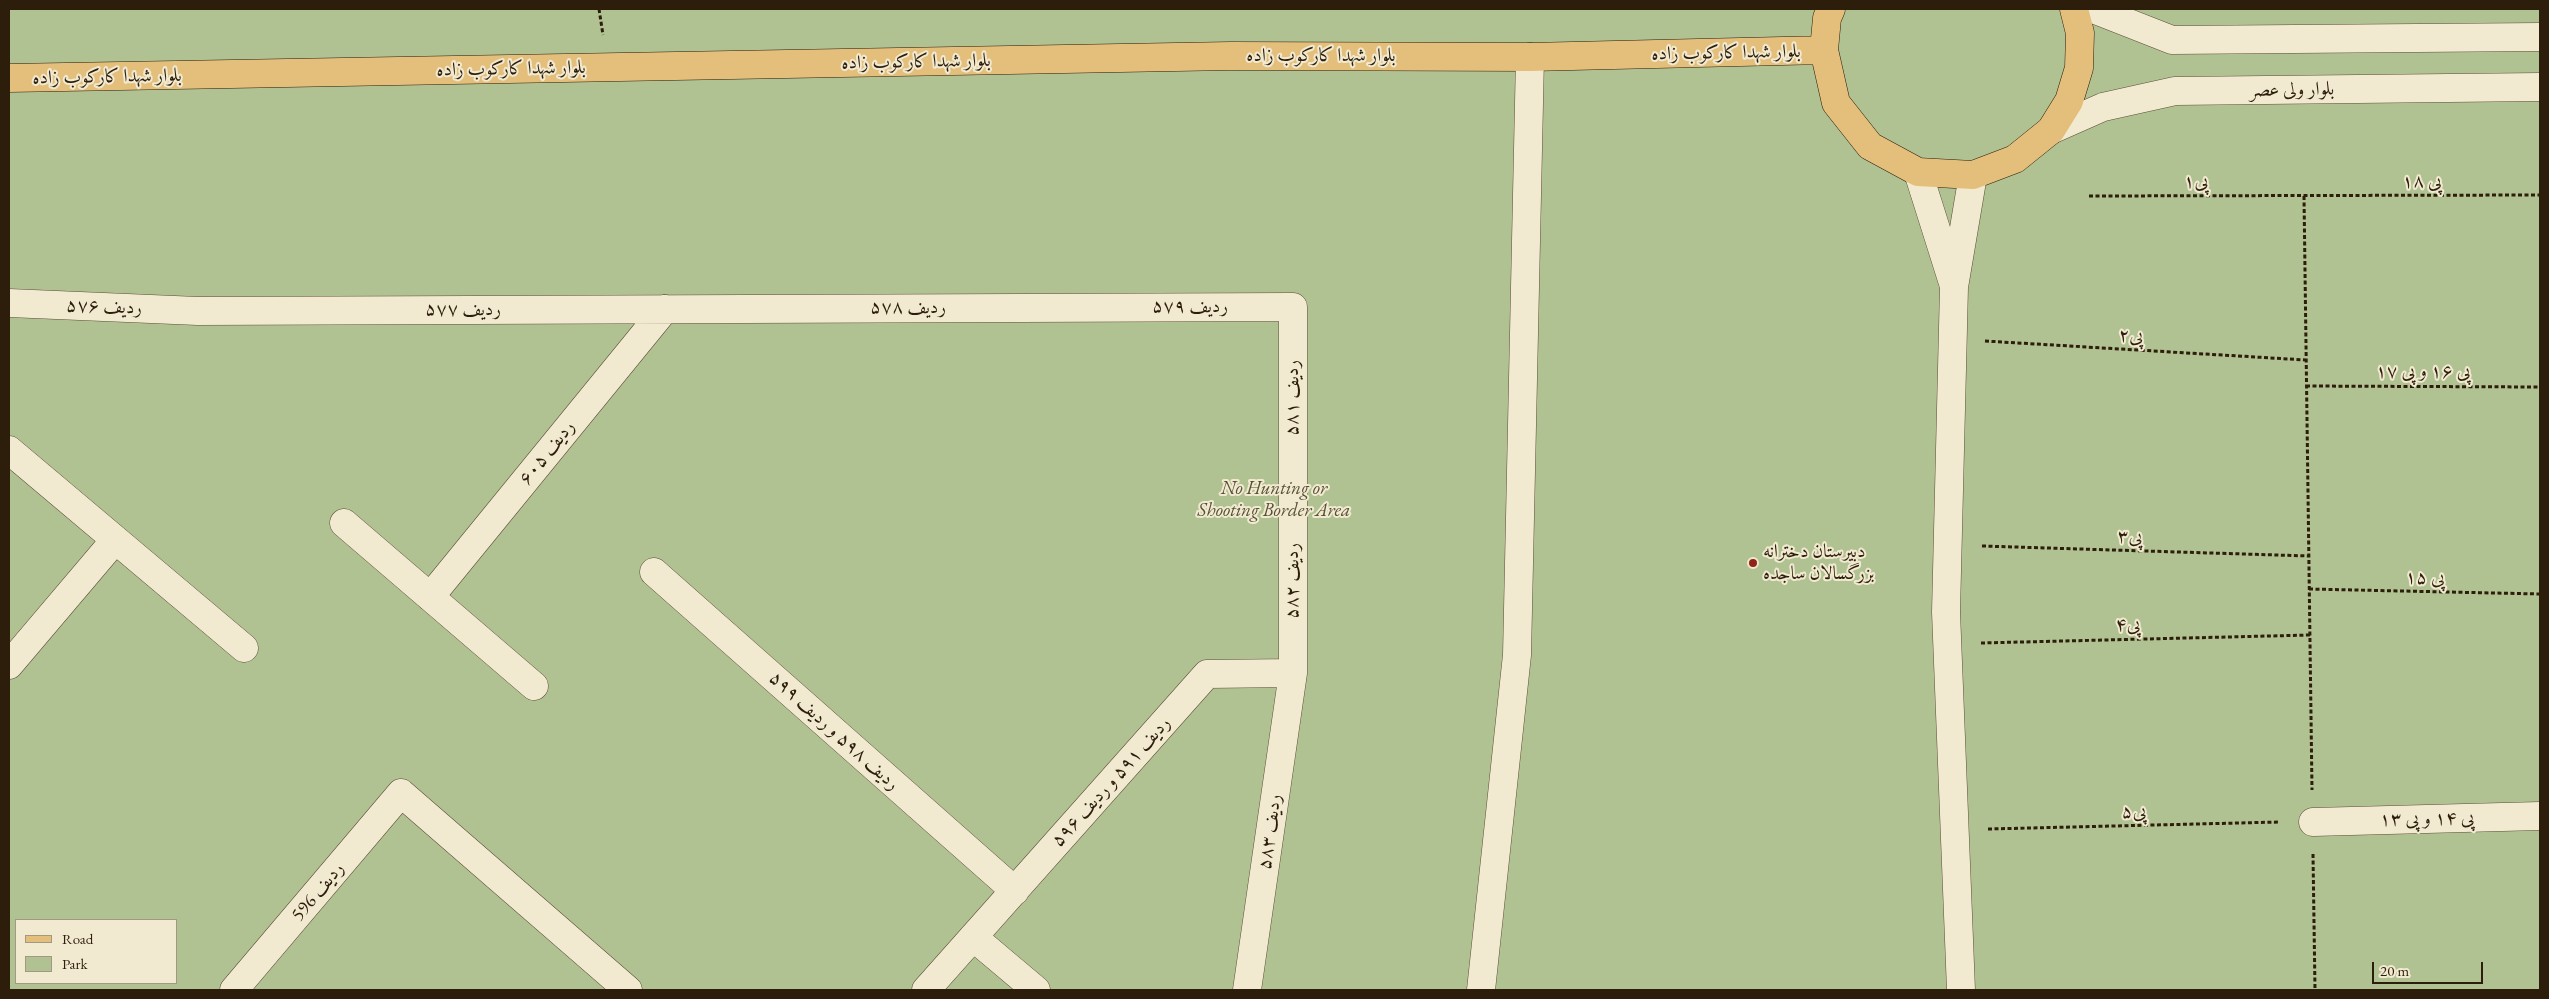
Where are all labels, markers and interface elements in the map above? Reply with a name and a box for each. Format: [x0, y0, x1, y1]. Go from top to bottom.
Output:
street label: بلوار شهدا کارکوب زاده [1651, 40, 1801, 66]
street label: بلوار شهدا کارکوب زاده [1246, 45, 1396, 67]
street label: بلوار شهدا کارکوب زاده [841, 49, 991, 75]
street label: بلوار شهدا کارکوب زاده [436, 56, 586, 82]
street label: بلوار شهدا کارکوب زاده [32, 64, 182, 90]
street label: بلوار ولی عصر [2250, 78, 2334, 102]
street label: پی۱ [2183, 171, 2209, 193]
street label: پی ۱۸ [2402, 171, 2442, 193]
street label: ردیف ۵۷۶ [66, 294, 142, 320]
street label: ردیف ۵۷۹ [1152, 296, 1228, 318]
street label: ردیف ۵۷۸ [870, 297, 946, 319]
street label: ردیف ۵۷۷ [425, 299, 501, 321]
street label: پی۲ [2118, 324, 2144, 348]
street label: ردیف ۵۸۱ [1282, 360, 1304, 436]
street label: پی ۱۶ و پی ۱۷ [2375, 361, 2471, 383]
street label: ردیف ۶۰۵ [514, 416, 580, 490]
park label: No Hunting or Shooting Border Area [1198, 478, 1350, 522]
street label: پی۳ [2117, 525, 2143, 549]
place label: دبیرستان دخترانه بزرگسالان ساجده [1763, 541, 1874, 585]
street label: ردیف ۵۸۲ [1282, 543, 1304, 619]
marker: دبیرستان دخترانه بزرگسالان ساجده [1747, 557, 1759, 569]
street label: پی ۱۵ [2405, 566, 2445, 590]
street label: پی۴ [2115, 613, 2141, 637]
street label: ردیف ۵۹۸ و ردیف ۵۹۹ [764, 667, 904, 795]
street label: ردیف ۵۹۱ و ردیف ۵۹۶ [1047, 712, 1175, 852]
street label: ردیف ۵۸۳ [1253, 793, 1287, 871]
street label: پی۵ [2121, 800, 2147, 824]
street label: پی ۱۴ و پی ۱۳ [2379, 807, 2475, 831]
street label: ردیف 596 [287, 858, 349, 926]
legend [15, 919, 178, 984]
text: Road [62, 929, 93, 948]
scale bar [2374, 952, 2485, 984]
text: Park [62, 954, 88, 973]
text: 20 m [2380, 961, 2409, 980]

